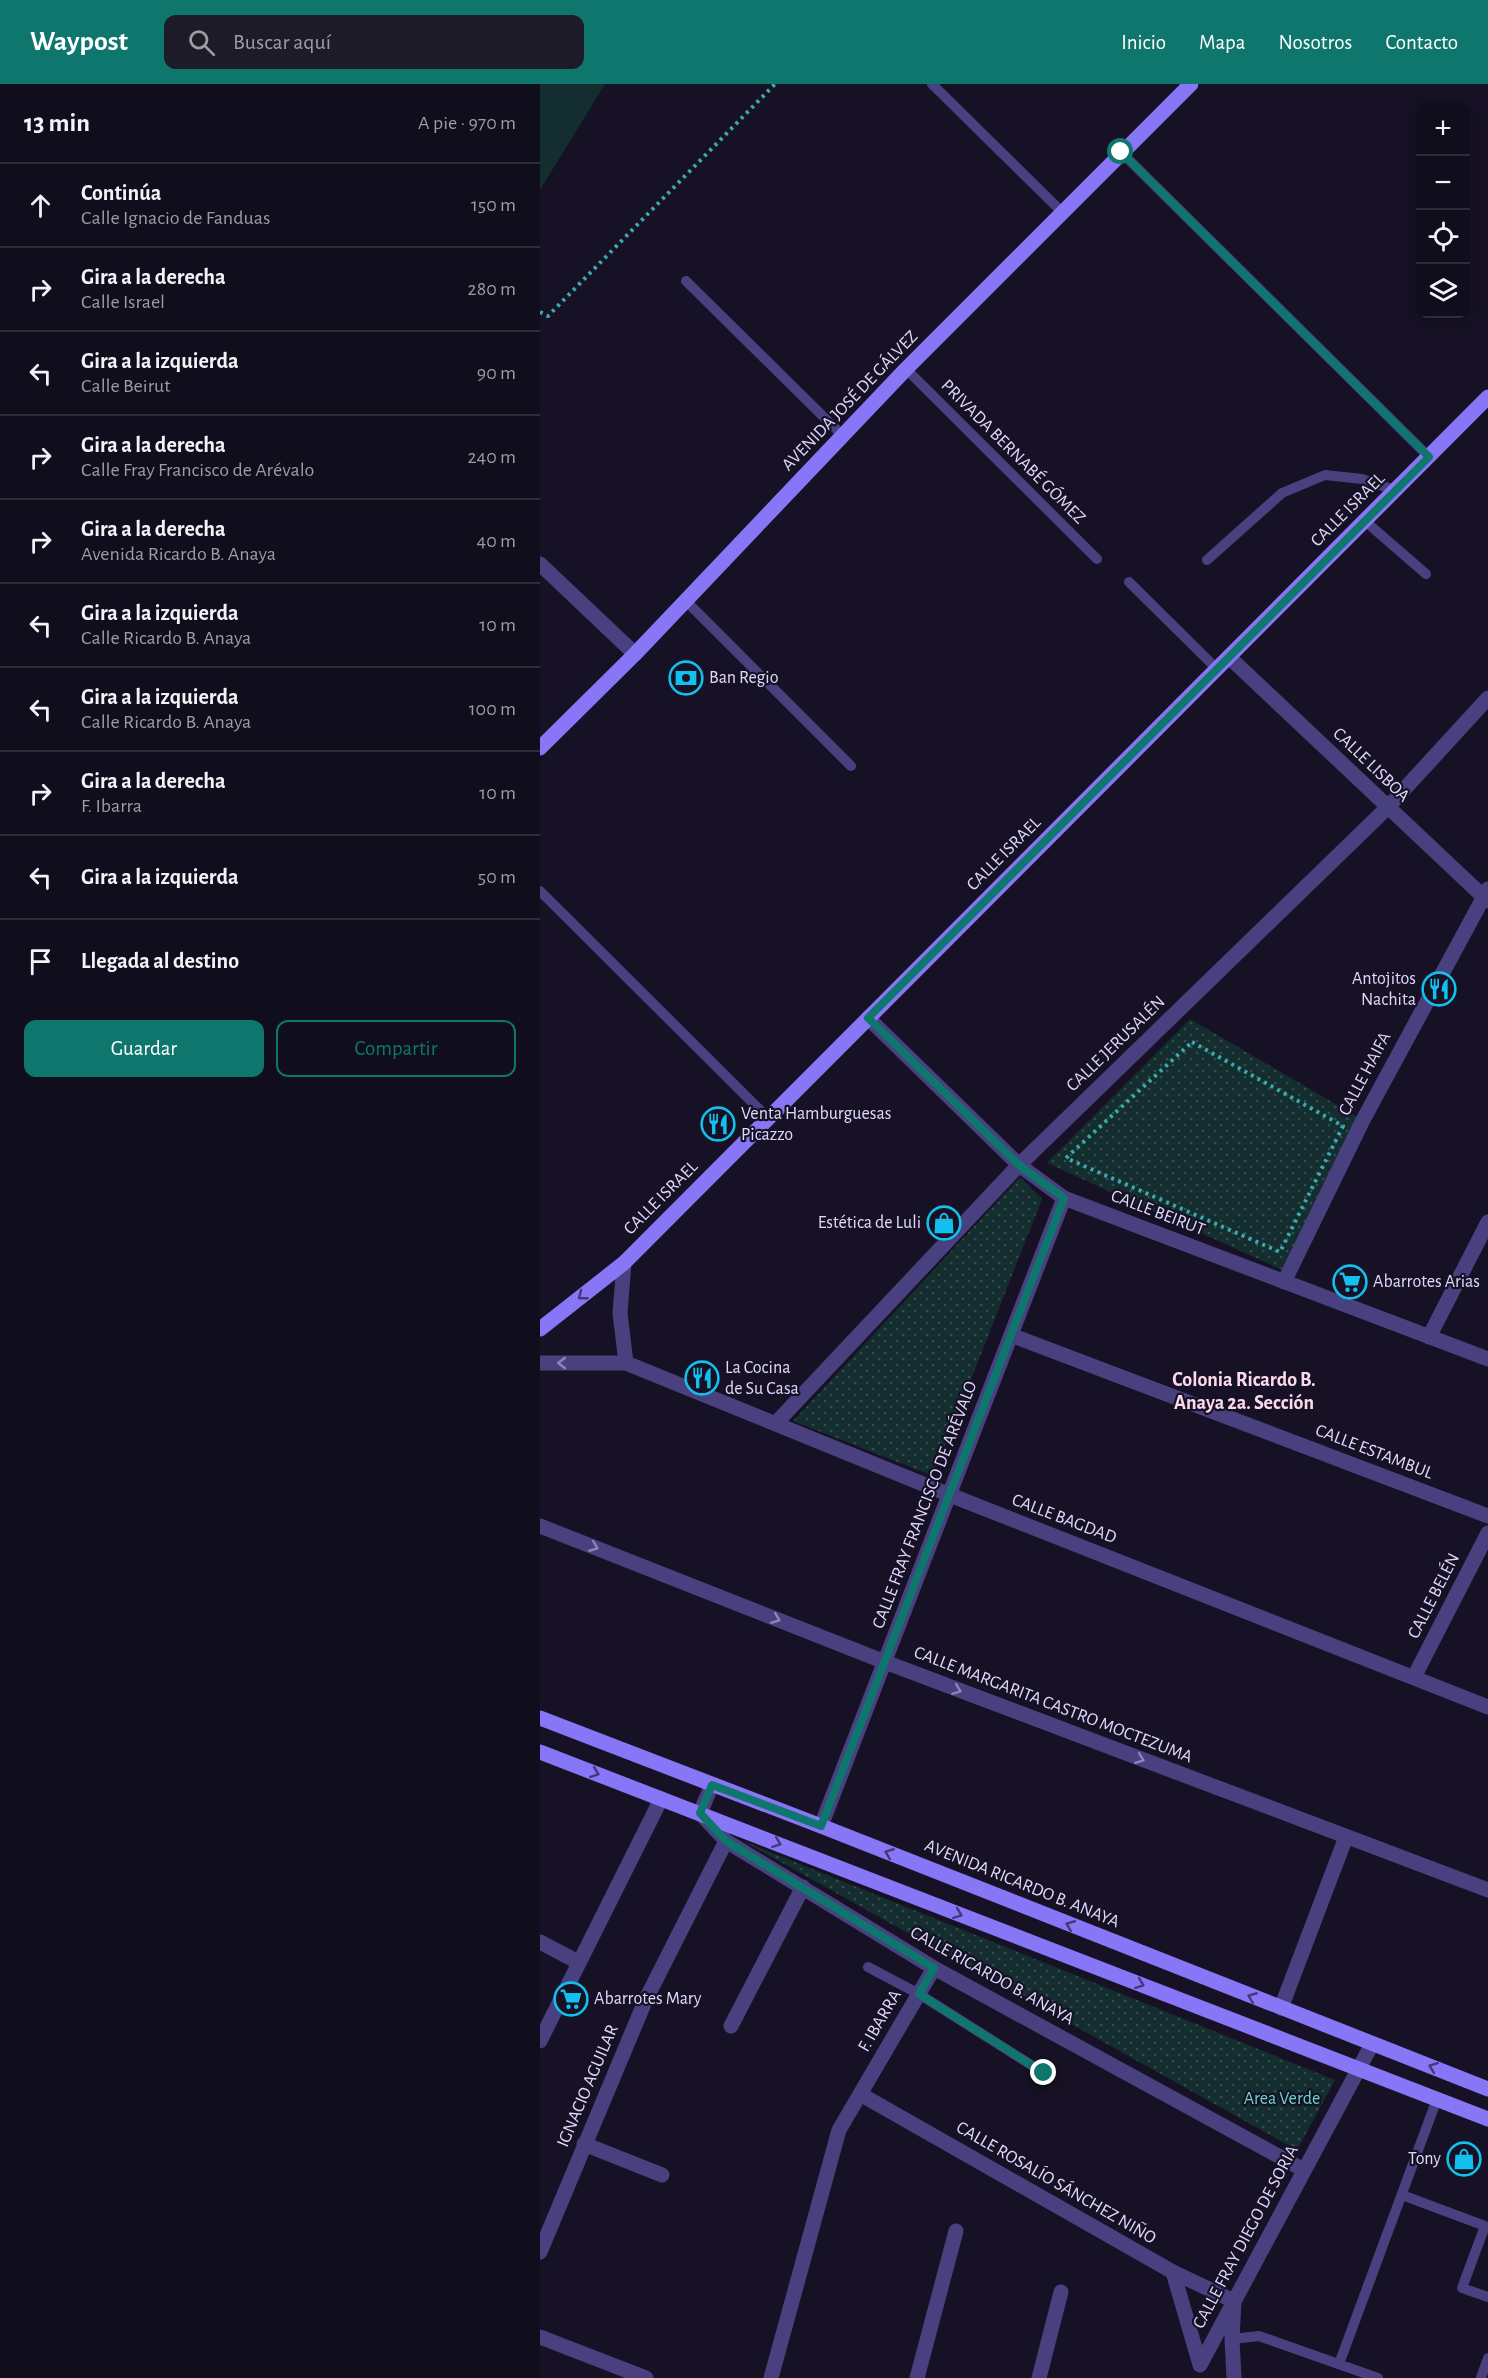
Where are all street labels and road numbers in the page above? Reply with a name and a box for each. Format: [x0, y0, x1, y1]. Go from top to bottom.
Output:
street label: AVENIDA JOSÉ DE GÁLVEZ [776, 325, 921, 474]
street label: PRIVADA BERNABÉ GÓMEZ [937, 374, 1091, 528]
street label: CALLE ISRAEL [1308, 469, 1389, 550]
street label: CALLE LISBOA [1329, 724, 1413, 806]
street label: CALLE ISRAEL [964, 813, 1045, 894]
street label: CALLE JERUSALÉN [1061, 991, 1169, 1095]
street label: CALLE HAIFA [1336, 1029, 1395, 1119]
street label: CALLE ISRAEL [621, 1157, 702, 1238]
street label: CALLE BEIRUT [1108, 1187, 1208, 1239]
street label: CALLE FRAY FRANCISCO DE ARÉVALO [867, 1378, 981, 1631]
street label: CALLE ESTAMBUL [1313, 1421, 1436, 1483]
street label: CALLE BAGDAD [1009, 1491, 1119, 1547]
street label: CALLE BELÉN [1402, 1549, 1463, 1642]
street label: CALLE MARGARITA CASTRO MOCTEZUMA [911, 1643, 1195, 1767]
street label: AVENIDA RICARDO B. ANAYA [922, 1837, 1122, 1932]
street label: CALLE RICARDO B. ANAYA [907, 1924, 1077, 2029]
street label: F. IBARRA [855, 1986, 905, 2055]
street label: IGNACIO AGUILAR [554, 2022, 622, 2150]
street label: CALLE ROSALÍO SÁNCHEZ NIÑO [953, 2116, 1160, 2248]
street label: CALLE FRAY DIEGO DE SORIA [1190, 2142, 1302, 2332]

